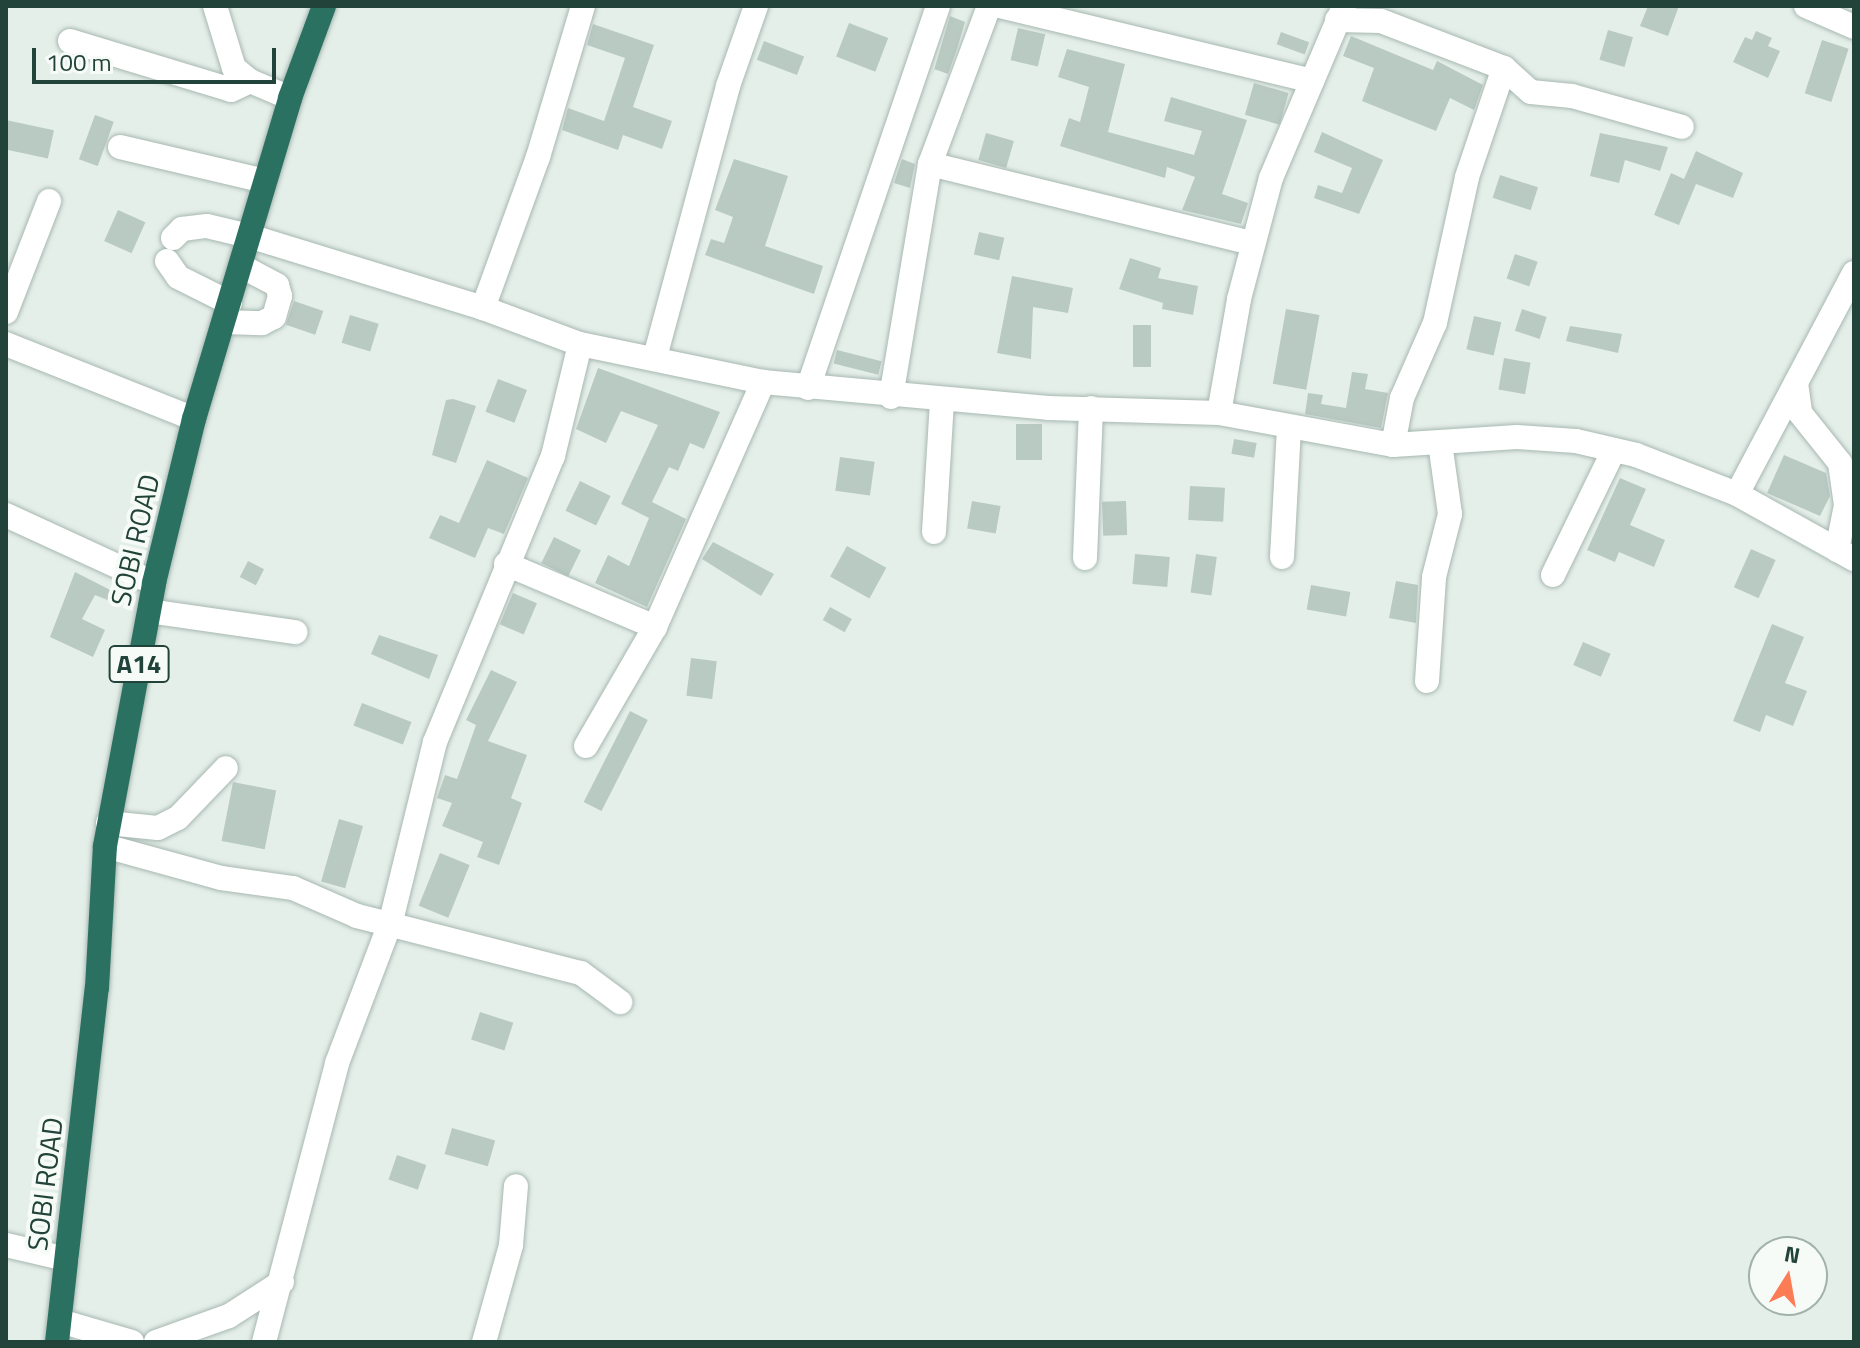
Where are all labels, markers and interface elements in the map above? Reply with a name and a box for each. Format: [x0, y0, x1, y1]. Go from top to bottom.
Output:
scale bar [36, 32, 280, 82]
text: 100 m [46, 44, 112, 80]
street label: SOBI ROAD [104, 471, 166, 609]
road number: A14 [107, 642, 171, 686]
street label: SOBI ROAD [20, 1115, 70, 1253]
north arrow [1748, 1236, 1828, 1316]
text: N [1781, 1236, 1803, 1273]

